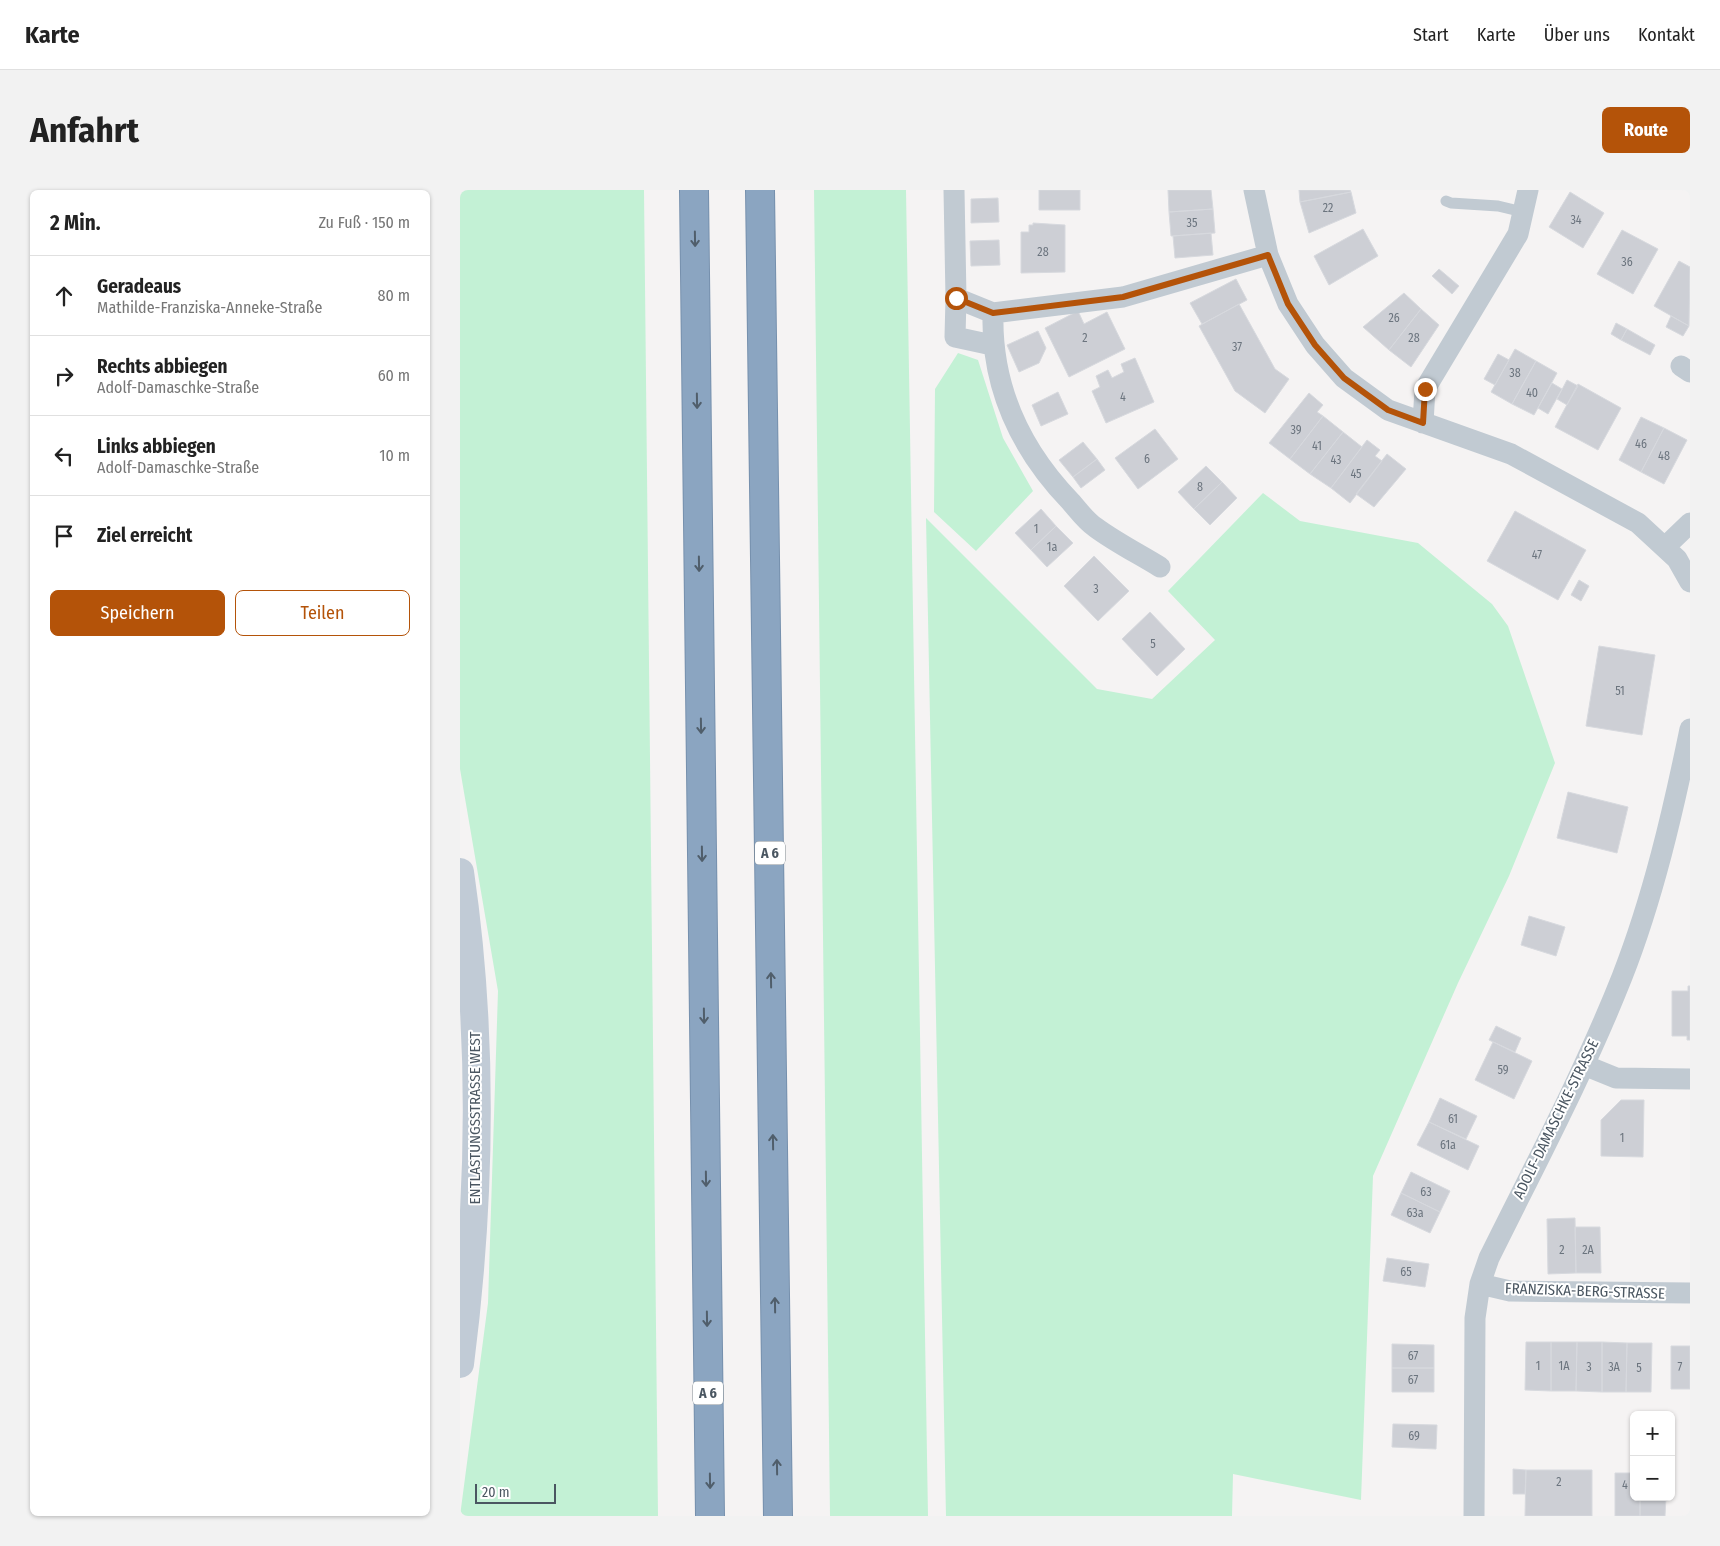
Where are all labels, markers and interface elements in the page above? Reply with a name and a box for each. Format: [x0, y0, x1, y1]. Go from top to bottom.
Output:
text: Karte [25, 21, 80, 49]
text: Start [1413, 24, 1449, 46]
text: Karte [1477, 24, 1516, 46]
text: Über uns [1544, 24, 1610, 46]
text: Kontakt [1638, 24, 1695, 46]
button: Route [1602, 107, 1690, 153]
text: Anfahrt [30, 109, 139, 151]
house number: 22 [1323, 201, 1333, 215]
text: 2 Min. [50, 210, 100, 236]
text: Zu Fuß · 150 m [318, 213, 410, 232]
house number: 34 [1570, 213, 1582, 227]
house number: 35 [1187, 216, 1198, 230]
one-way arrow [690, 230, 700, 246]
house number: 28 [1037, 245, 1049, 259]
house number: 36 [1621, 255, 1633, 269]
text: Geradeaus [97, 275, 181, 298]
icon: ahead [50, 282, 78, 310]
text: 80 m [378, 286, 410, 305]
route start [945, 287, 968, 310]
text: Mathilde-Franziska-Anneke-Straße [97, 298, 322, 317]
house number: 26 [1388, 311, 1400, 325]
house number: 2 [1082, 331, 1088, 345]
house number: 28 [1408, 331, 1420, 345]
house number: 37 [1232, 340, 1242, 354]
text: Rechts abbiegen [97, 355, 227, 378]
icon: right [50, 362, 78, 390]
text: 60 m [378, 366, 410, 385]
house number: 38 [1509, 366, 1521, 380]
text: Adolf-Damaschke-Straße [97, 378, 259, 397]
route end [1414, 378, 1437, 401]
house number: 40 [1526, 386, 1538, 400]
house number: 4 [1120, 390, 1126, 404]
one-way arrow [692, 392, 702, 409]
house number: 39 [1290, 423, 1302, 437]
text: Links abbiegen [97, 435, 216, 458]
house number: 46 [1635, 437, 1647, 451]
house number: 41 [1312, 439, 1322, 453]
icon: left [50, 442, 78, 470]
text: 10 m [379, 446, 410, 465]
house number: 48 [1658, 449, 1670, 463]
house number: 6 [1144, 452, 1150, 466]
house number: 43 [1330, 453, 1342, 467]
text: Adolf-Damaschke-Straße [97, 458, 259, 477]
house number: 45 [1350, 467, 1362, 481]
house number: 8 [1197, 480, 1203, 494]
icon: arrive [50, 522, 78, 550]
house number: 1 [1034, 522, 1038, 536]
text: Ziel erreicht [97, 524, 193, 547]
house number: 1a [1047, 540, 1057, 554]
house number: 47 [1532, 548, 1542, 562]
one-way arrow [694, 555, 704, 571]
house number: 3 [1093, 582, 1099, 596]
button: Speichern [50, 590, 225, 636]
button: Teilen [235, 590, 410, 636]
house number: 5 [1150, 637, 1156, 651]
house number: 51 [1615, 684, 1625, 698]
one-way arrow [696, 718, 706, 734]
road number: A 6 [755, 841, 785, 864]
one-way arrow [697, 845, 707, 861]
one-way arrow [766, 972, 776, 988]
one-way arrow [699, 1008, 709, 1024]
street label: ENTLASTUNGSSTRASSE WEST [466, 1031, 484, 1205]
street label: ADOLF-DAMASCHKE-STRASSE [1509, 1036, 1603, 1202]
house number: 59 [1497, 1063, 1509, 1077]
house number: 61 [1448, 1112, 1458, 1126]
house number: 1 [1620, 1131, 1624, 1145]
one-way arrow [768, 1135, 778, 1151]
house number: 61a [1440, 1138, 1456, 1152]
one-way arrow [701, 1170, 711, 1186]
house number: 63 [1420, 1185, 1432, 1199]
house number: 63a [1406, 1206, 1424, 1220]
house number: 2 [1559, 1243, 1565, 1257]
house number: 2A [1582, 1243, 1594, 1257]
house number: 65 [1400, 1265, 1412, 1279]
street label: FRANZISKA-BERG-STRASSE [1505, 1279, 1665, 1303]
one-way arrow [770, 1297, 780, 1314]
one-way arrow [703, 1311, 712, 1327]
house number: 67 [1408, 1349, 1418, 1363]
house number: 1 [1536, 1359, 1540, 1373]
house number: 1A [1559, 1359, 1570, 1373]
house number: 3 [1586, 1360, 1592, 1374]
house number: 3A [1608, 1360, 1621, 1374]
house number: 7 [1678, 1360, 1683, 1374]
house number: 5 [1636, 1361, 1642, 1375]
house number: 67 [1408, 1373, 1418, 1387]
road number: A 6 [693, 1382, 723, 1404]
map controls [1630, 1411, 1675, 1501]
button: + [1630, 1411, 1675, 1456]
house number: 69 [1408, 1429, 1420, 1443]
button: − [1630, 1456, 1675, 1501]
one-way arrow [772, 1460, 782, 1476]
one-way arrow [705, 1473, 715, 1489]
house number: 2 [1556, 1475, 1562, 1489]
house number: 4 [1622, 1478, 1628, 1492]
scale bar [475, 1481, 556, 1504]
text: 20 m [482, 1484, 510, 1501]

